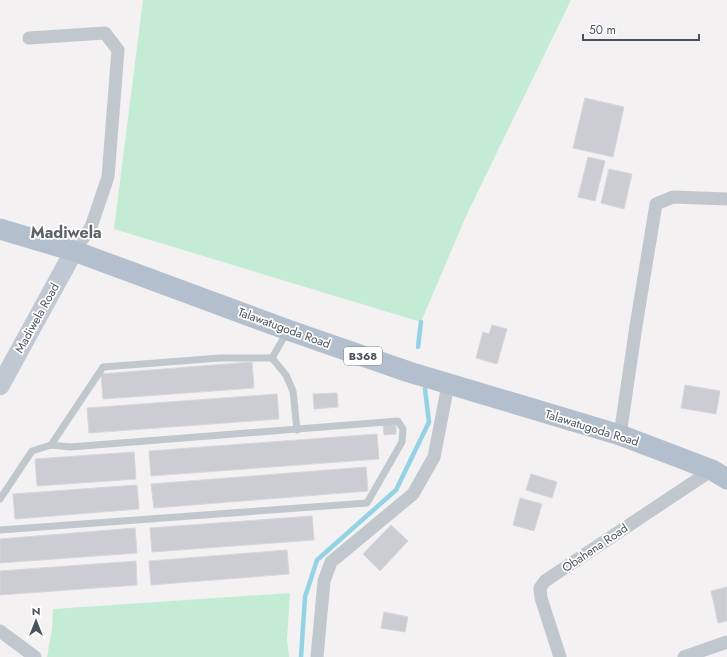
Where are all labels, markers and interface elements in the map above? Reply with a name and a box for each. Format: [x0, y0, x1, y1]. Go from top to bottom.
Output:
scale bar [583, 16, 699, 42]
text: 50 m [589, 21, 616, 39]
district label: Madiwela [30, 221, 102, 244]
street label: Madiwela Road [10, 280, 64, 356]
street label: Talawatugoda Road [235, 303, 333, 353]
road number: B368 [344, 347, 382, 365]
street label: Talawatugoda Road [543, 405, 641, 451]
street label: Obahena Road [558, 519, 632, 577]
north arrow [16, 601, 56, 641]
text: N [32, 603, 40, 619]

